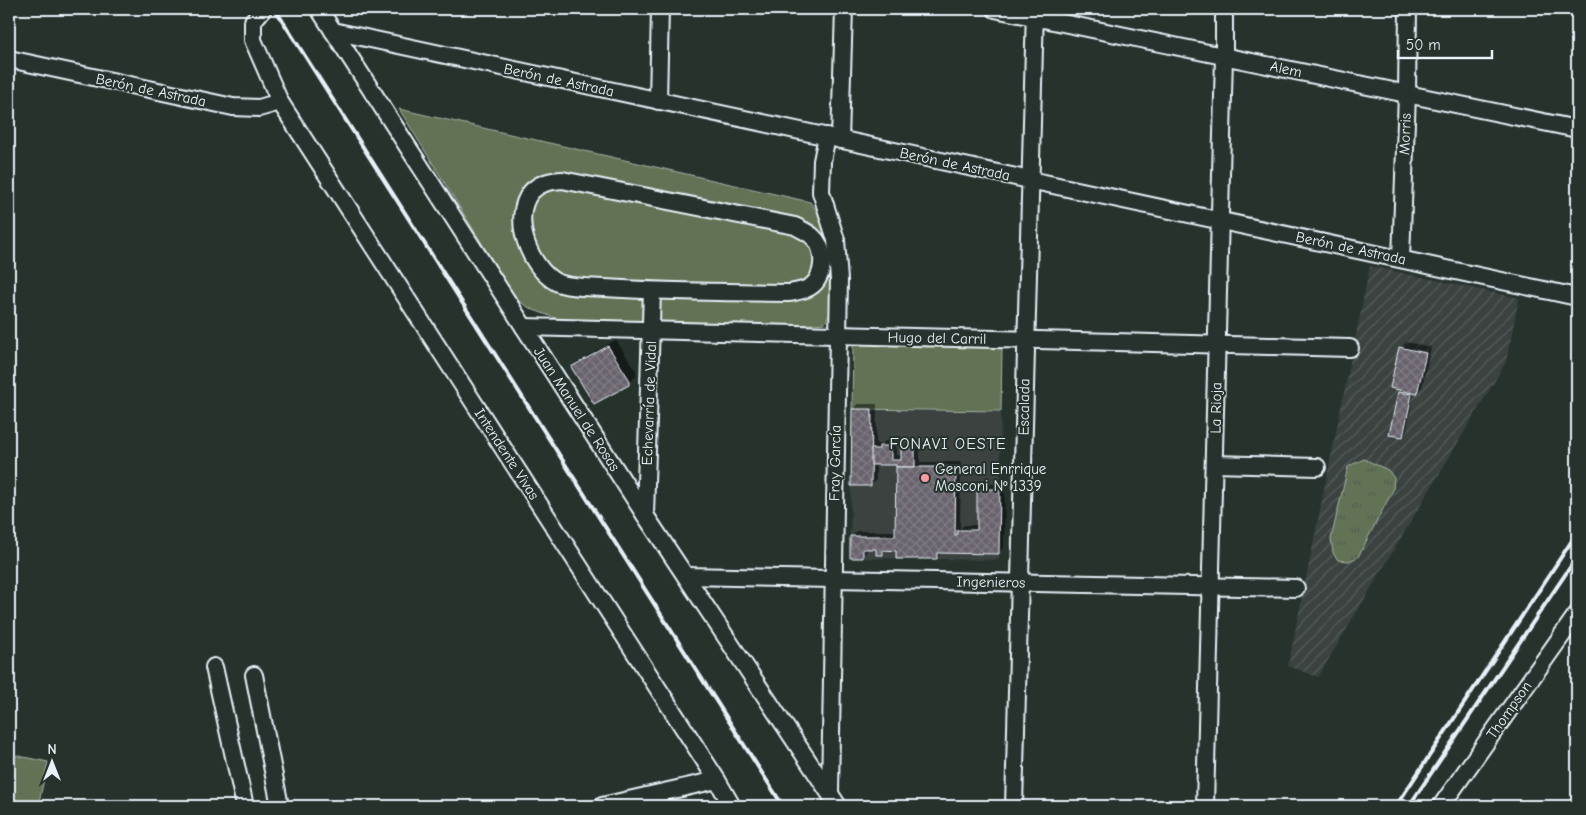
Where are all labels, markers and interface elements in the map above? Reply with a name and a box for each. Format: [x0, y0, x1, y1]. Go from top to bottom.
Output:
scale bar [1398, 28, 1492, 60]
text: 50 m [1406, 36, 1441, 54]
street label: Alem [1269, 57, 1303, 81]
street label: Berón de Astrada [502, 60, 616, 100]
street label: Berón de Astrada [94, 70, 208, 110]
street label: Morris [1395, 113, 1415, 155]
street label: Berón de Astrada [898, 144, 1012, 184]
street label: Berón de Astrada [1294, 228, 1408, 268]
street label: Hugo del Carril [887, 328, 987, 348]
street label: Echevarría de Vidal [638, 340, 660, 466]
street label: Juan Manuel de Rosas [530, 343, 624, 475]
street label: Escalada [1015, 378, 1033, 436]
street label: La Rioja [1207, 382, 1225, 434]
street label: Intendente Vivas [471, 405, 543, 503]
street label: Fray García [825, 425, 845, 501]
district label: FONAVI OESTE [889, 435, 1007, 453]
place label: General Enrrique Mosconi Nº 1339 [935, 460, 1047, 495]
marker: General Enrrique Mosconi Nº 1339 [919, 472, 931, 484]
street label: Ingenieros [957, 572, 1025, 592]
street label: Thompson [1483, 678, 1535, 742]
north arrow [28, 738, 78, 788]
text: N [47, 741, 57, 758]

